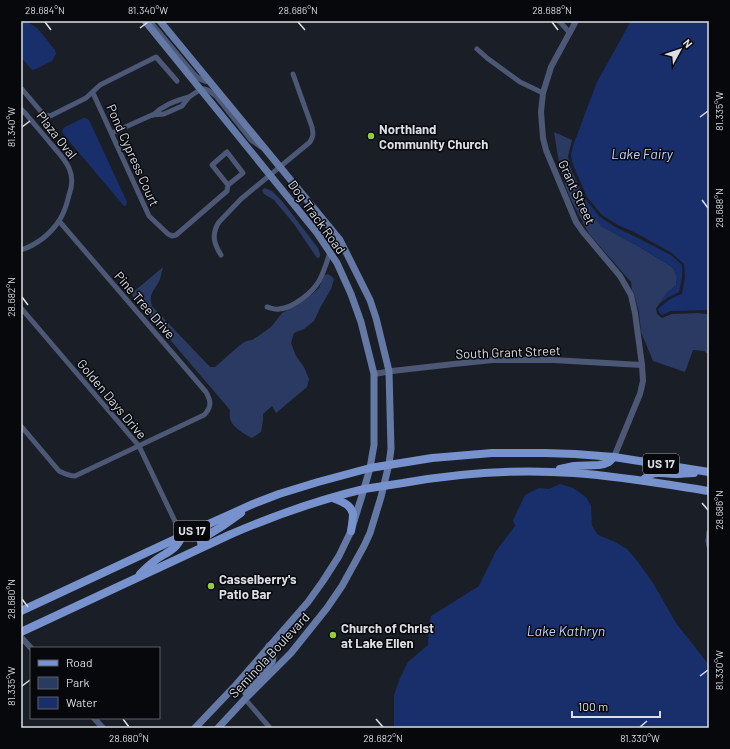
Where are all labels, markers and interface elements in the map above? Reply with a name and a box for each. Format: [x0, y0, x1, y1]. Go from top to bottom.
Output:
text: 28.684°N [25, 4, 65, 16]
text: 81.340°W [128, 4, 168, 16]
text: 28.686°N [278, 4, 318, 16]
text: 28.688°N [532, 4, 572, 16]
north arrow [660, 30, 700, 70]
text: N [681, 36, 695, 50]
text: 81.335°W [713, 91, 725, 131]
street label: Pond Cypress Court [103, 101, 163, 209]
text: 81.340°W [5, 107, 17, 147]
street label: Plaza Oval [33, 108, 81, 162]
place label: Northland Community Church [379, 121, 488, 152]
marker: Northland Community Church [366, 131, 376, 141]
water label: Lake Fairy [611, 145, 674, 162]
street label: Grant Street [555, 157, 599, 227]
street label: Dog Track Road [285, 177, 349, 257]
text: 28.688°N [713, 188, 725, 228]
street label: Pine Tree Drive [111, 268, 179, 342]
text: 28.682°N [5, 277, 17, 317]
street label: South Grant Street [455, 342, 561, 362]
street label: Golden Days Drive [74, 356, 150, 442]
road number: US 17 [643, 454, 679, 474]
text: 28.686°N [713, 490, 725, 530]
road number: US 17 [174, 521, 210, 541]
place label: Casselberry's Patio Bar [219, 571, 297, 602]
text: 28.680°N [5, 579, 17, 619]
marker: Casselberry's Patio Bar [206, 581, 216, 591]
street label: Seminola Boulevard [225, 609, 313, 701]
place label: Church of Christ at Lake Ellen [341, 620, 434, 651]
water label: Lake Kathryn [527, 622, 605, 639]
marker: Church of Christ at Lake Ellen [328, 630, 338, 640]
legend [30, 647, 160, 719]
text: 81.330°W [713, 650, 725, 690]
text: Road [66, 655, 93, 669]
text: 81.335°W [5, 666, 17, 706]
text: Park [66, 675, 90, 689]
scale bar [572, 693, 660, 719]
text: Water [66, 695, 98, 709]
text: 100 m [578, 699, 608, 713]
text: 28.680°N [109, 732, 149, 744]
text: 28.682°N [363, 732, 403, 744]
text: 81.330°W [620, 732, 660, 744]

